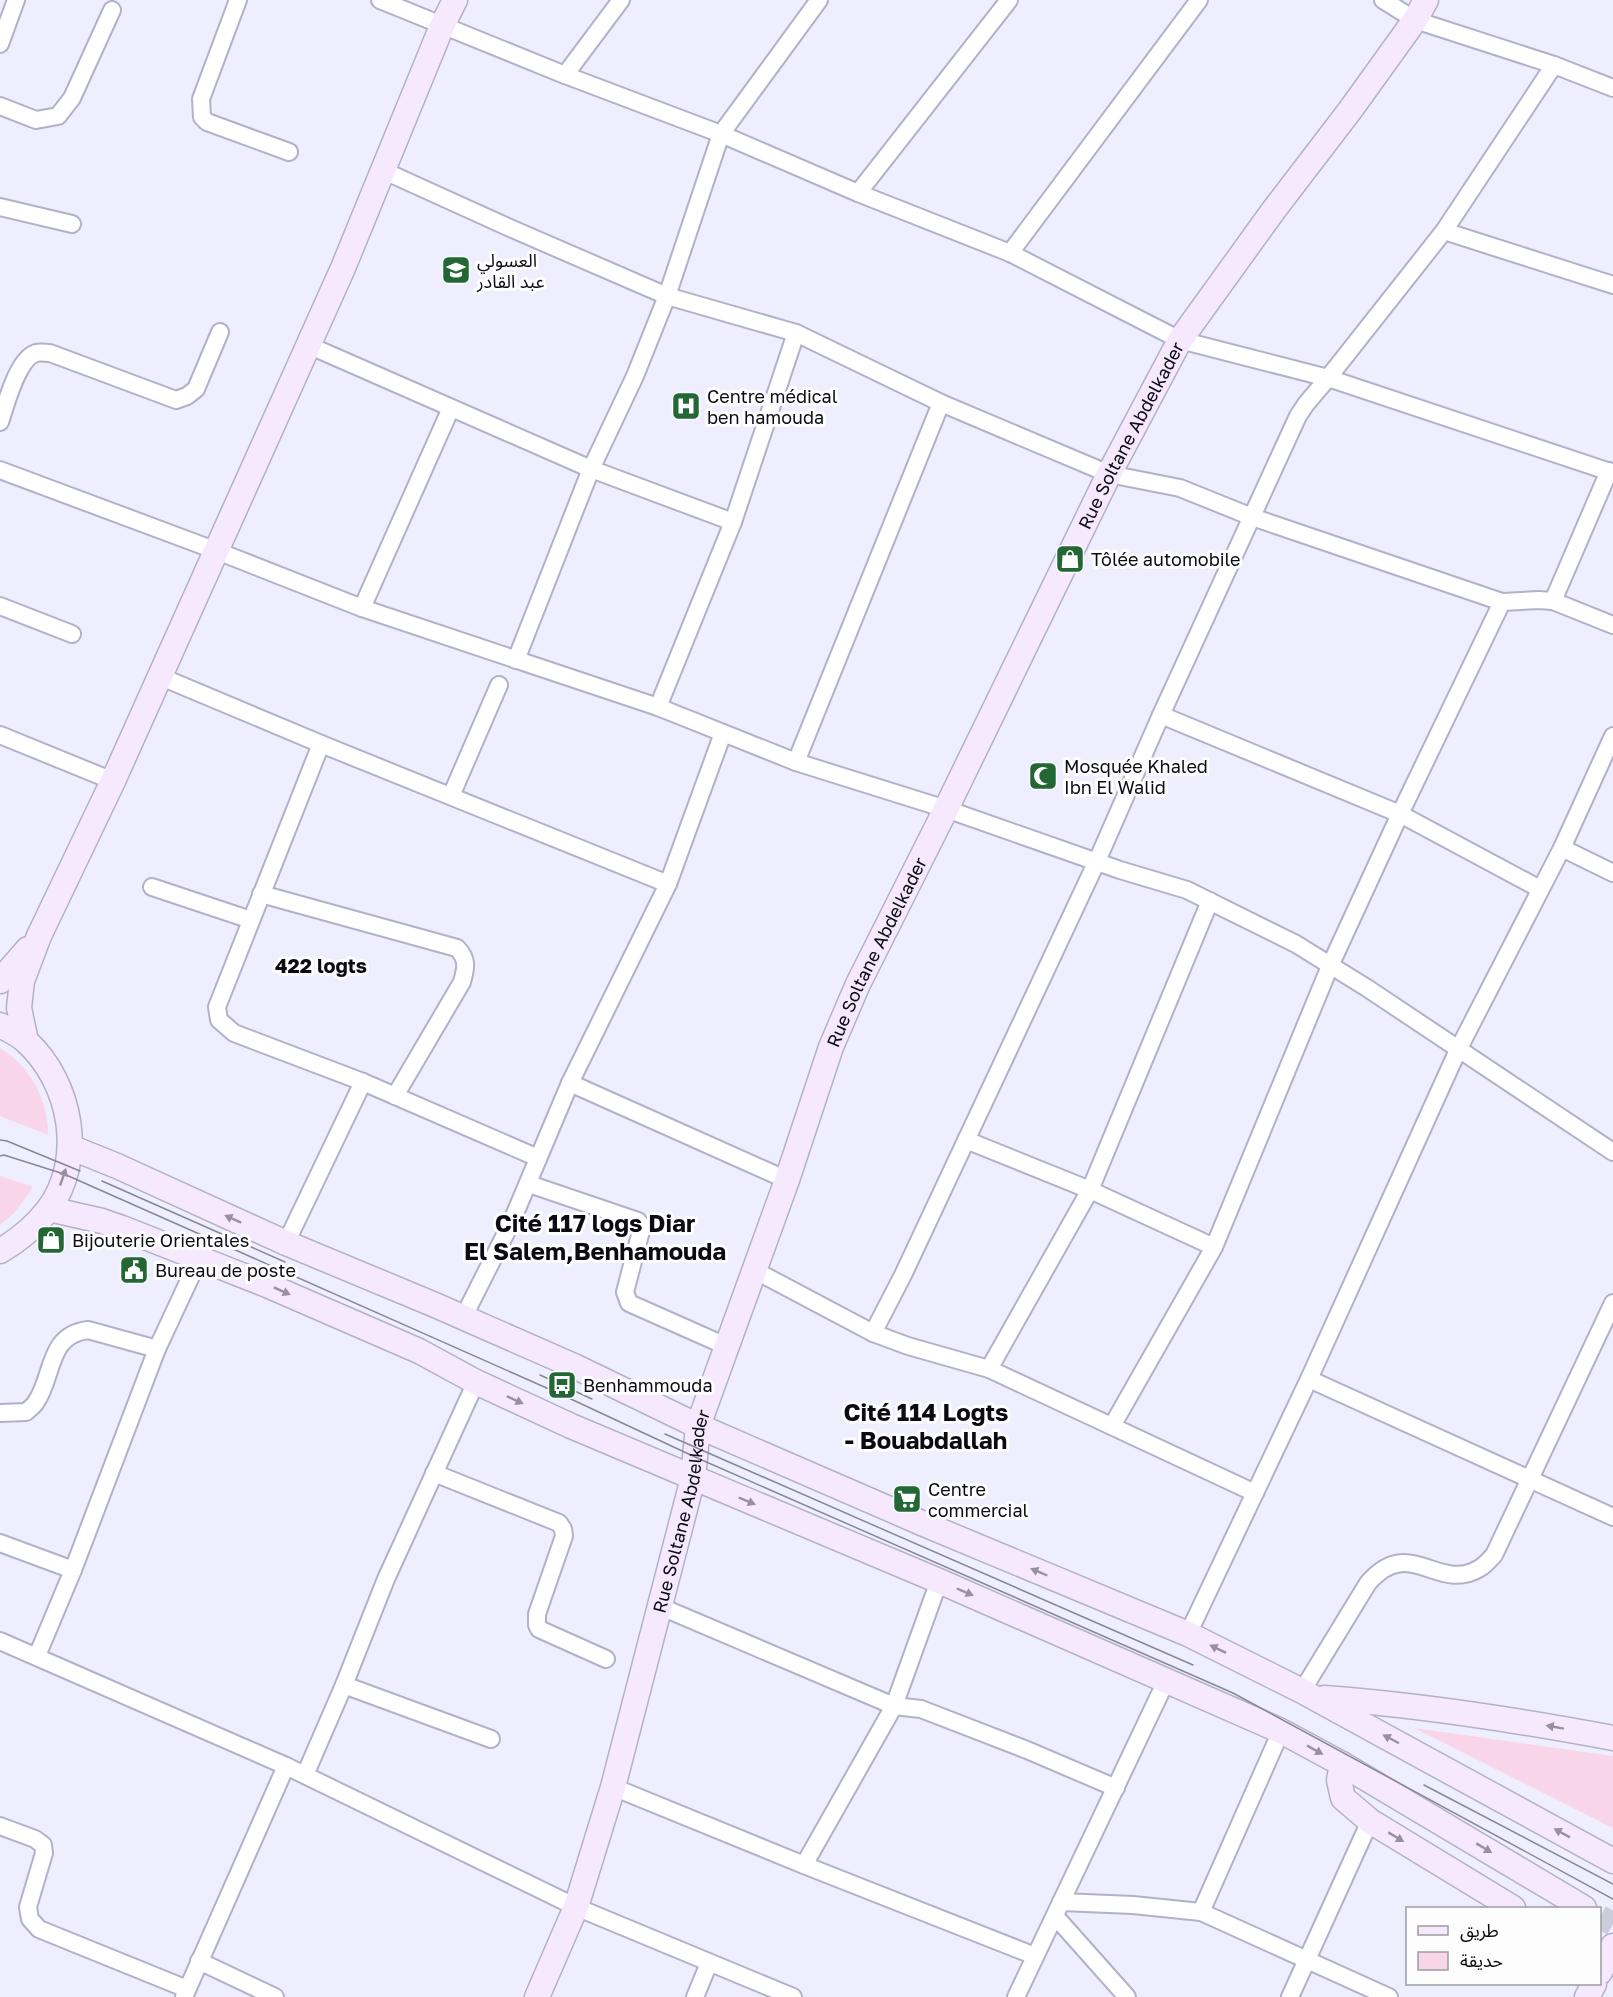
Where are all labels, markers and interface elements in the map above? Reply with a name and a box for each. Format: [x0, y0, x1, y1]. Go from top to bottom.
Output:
place label: العسولي عبد القادر [476, 249, 545, 293]
school or university icon: العسولي عبد القادر [440, 254, 472, 286]
street label: Rue Soltane Abdelkader [1073, 338, 1188, 533]
place label: Centre médical ben hamouda [707, 385, 838, 428]
hospital icon: Centre médical ben hamouda [670, 390, 702, 422]
shop icon: Tôlée automobile [1054, 543, 1086, 575]
place label: Tôlée automobile [1091, 548, 1241, 570]
place label: Mosquée Khaled Ibn El Walid [1064, 755, 1208, 798]
mosque icon: Mosquée Khaled Ibn El Walid [1027, 760, 1059, 792]
street label: Rue Soltane Abdelkader [821, 853, 931, 1050]
district label: 422 logts [275, 953, 367, 977]
one-way arrow [59, 1168, 69, 1186]
district label: Cité 117 logs Diar El Salem,Benhamouda [464, 1208, 726, 1265]
one-way arrow [225, 1214, 242, 1223]
shop icon: Bijouterie Orientales [35, 1224, 67, 1256]
place label: Bijouterie Orientales [72, 1229, 249, 1251]
public building icon: Bureau de poste [118, 1254, 150, 1286]
place label: Bureau de poste [155, 1259, 296, 1281]
one-way arrow [273, 1286, 291, 1296]
bus stop icon: Benhammouda [546, 1369, 578, 1401]
place label: Benhammouda [583, 1374, 713, 1396]
one-way arrow [507, 1396, 524, 1405]
district label: Cité 114 Logts - Bouabdallah [844, 1397, 1008, 1454]
street label: Rue Soltane Abdelkader [648, 1406, 714, 1615]
place label: Centre commercial [928, 1478, 1029, 1521]
supermarket icon: Centre commercial [891, 1483, 923, 1515]
one-way arrow [738, 1496, 756, 1506]
one-way arrow [1029, 1567, 1047, 1577]
one-way arrow [957, 1587, 975, 1597]
one-way arrow [1209, 1644, 1226, 1654]
one-way arrow [1546, 1722, 1565, 1731]
one-way arrow [1382, 1734, 1399, 1744]
one-way arrow [1307, 1745, 1324, 1755]
one-way arrow [1553, 1828, 1570, 1838]
one-way arrow [1388, 1831, 1404, 1842]
one-way arrow [1476, 1843, 1492, 1854]
legend [1406, 1907, 1601, 1985]
text: طريق [1460, 1919, 1499, 1942]
text: حديقة [1460, 1949, 1503, 1971]

